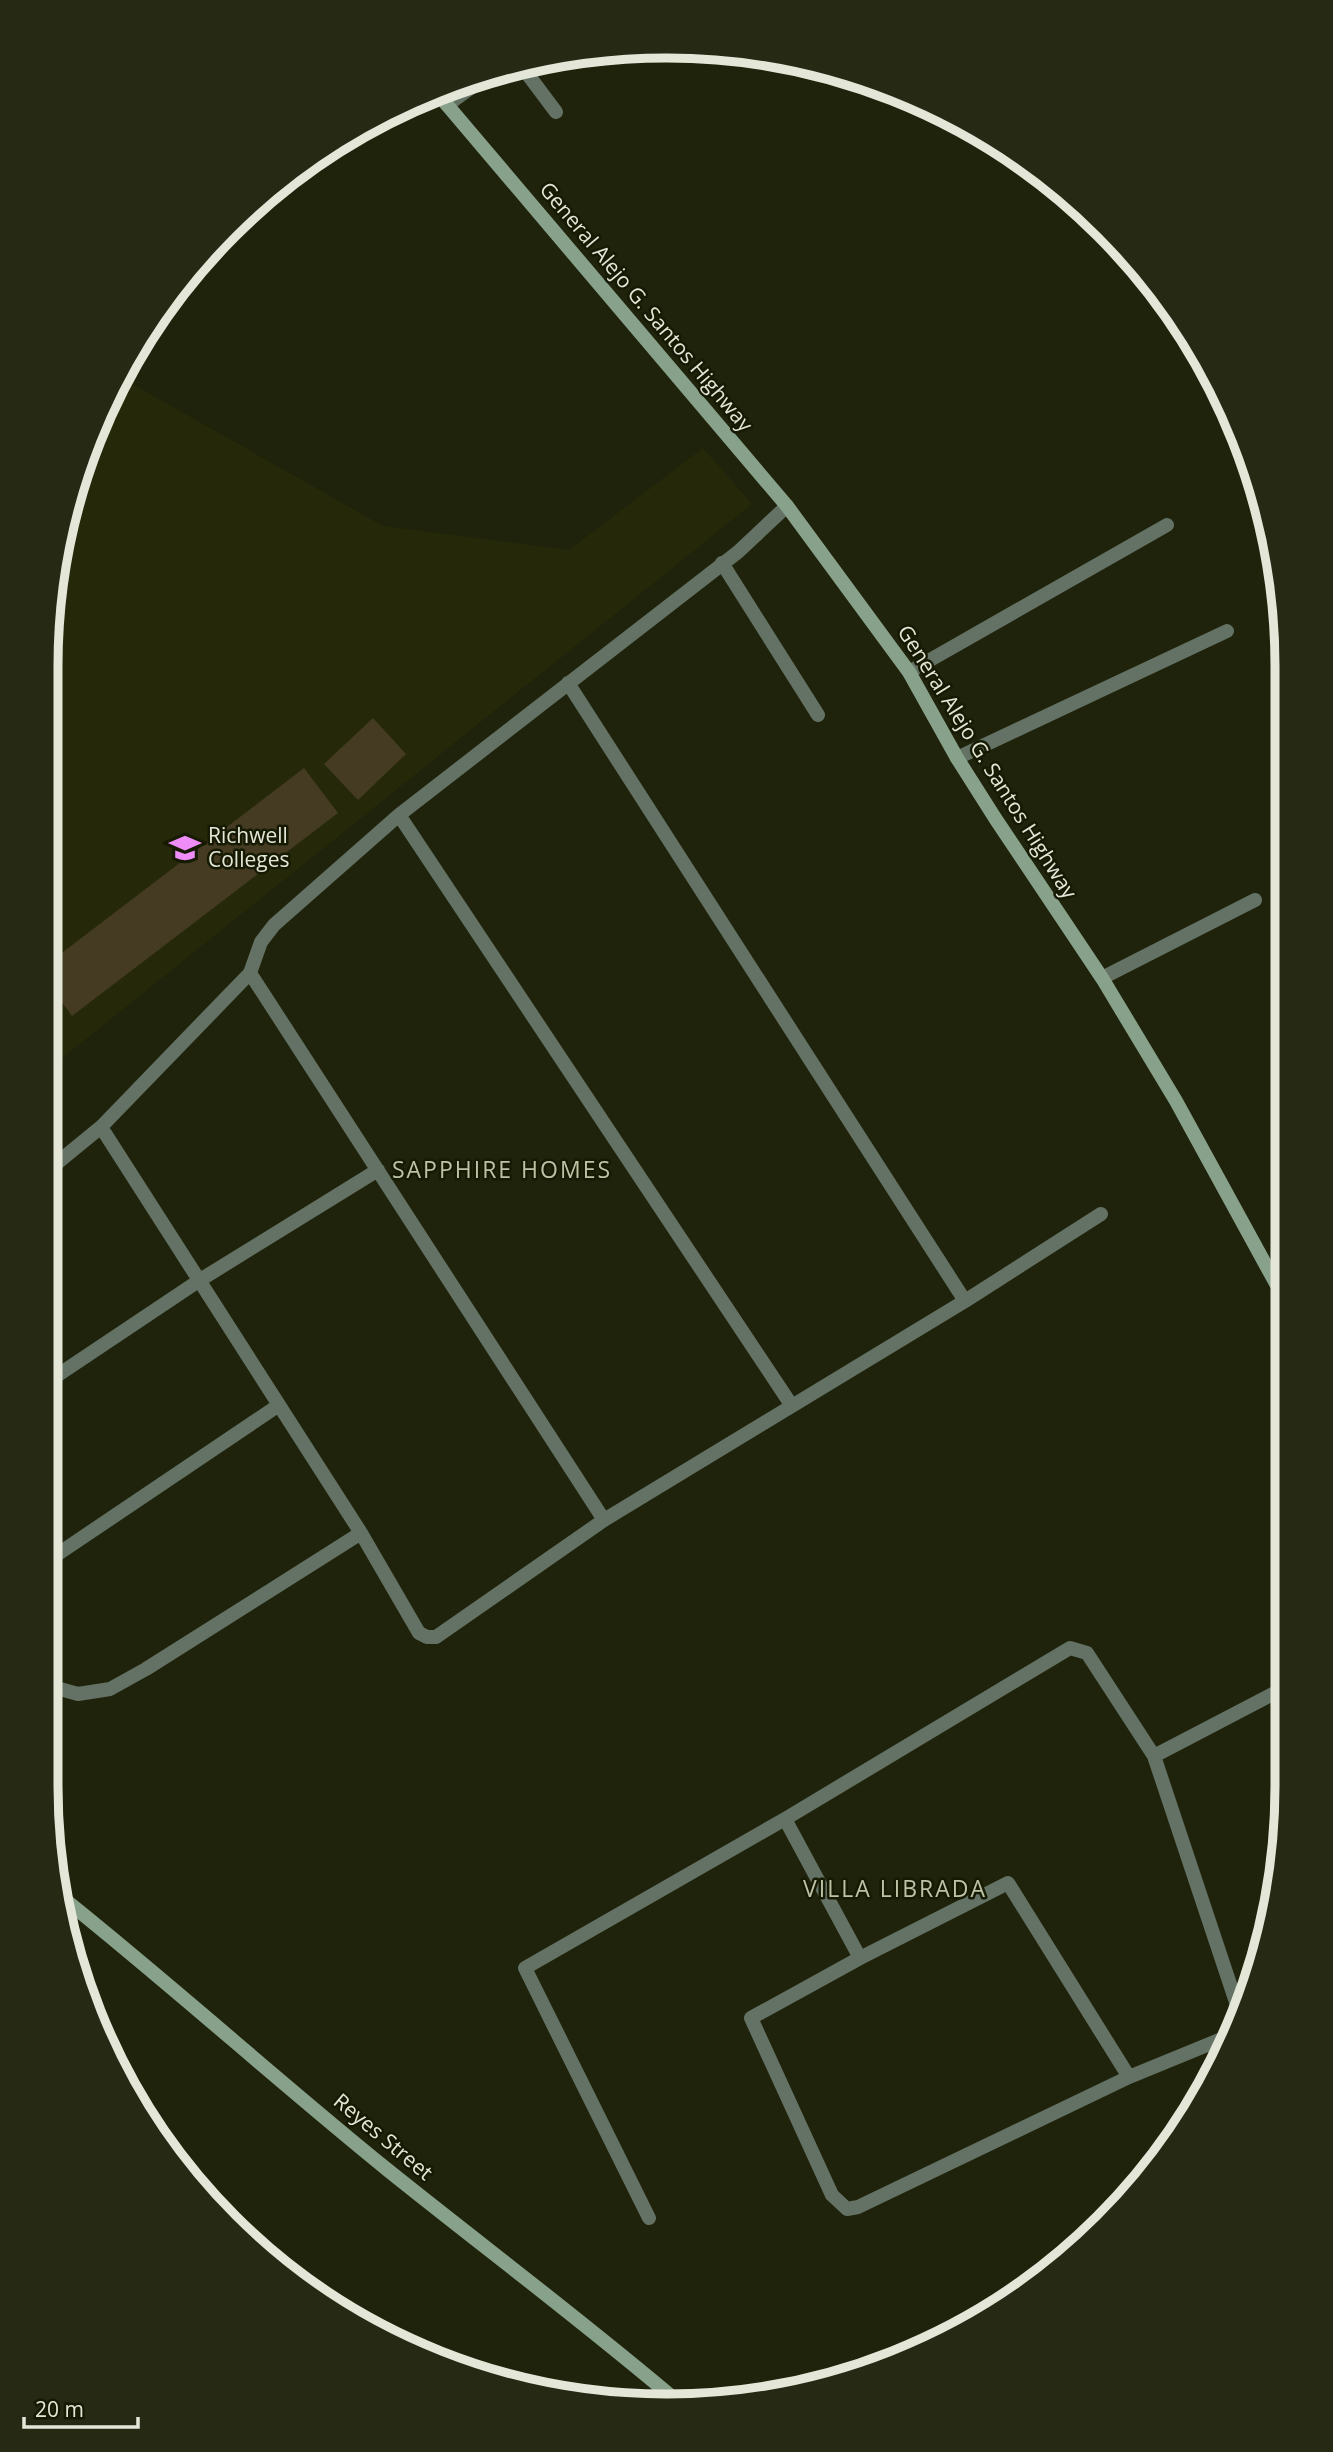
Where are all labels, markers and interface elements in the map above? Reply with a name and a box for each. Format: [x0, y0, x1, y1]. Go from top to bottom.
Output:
street label: General Alejo G. Santos Highway [534, 176, 760, 437]
street label: General Alejo G. Santos Highway [892, 619, 1084, 904]
place label: Richwell Colleges [208, 821, 289, 873]
school or university icon: Richwell Colleges [168, 831, 202, 865]
district label: SAPPHIRE HOMES [392, 1153, 612, 1185]
district label: VILLA LIBRADA [803, 1872, 987, 1904]
street label: Reyes Street [328, 2087, 439, 2186]
scale bar [24, 2386, 138, 2430]
text: 20 m [35, 2395, 84, 2423]

